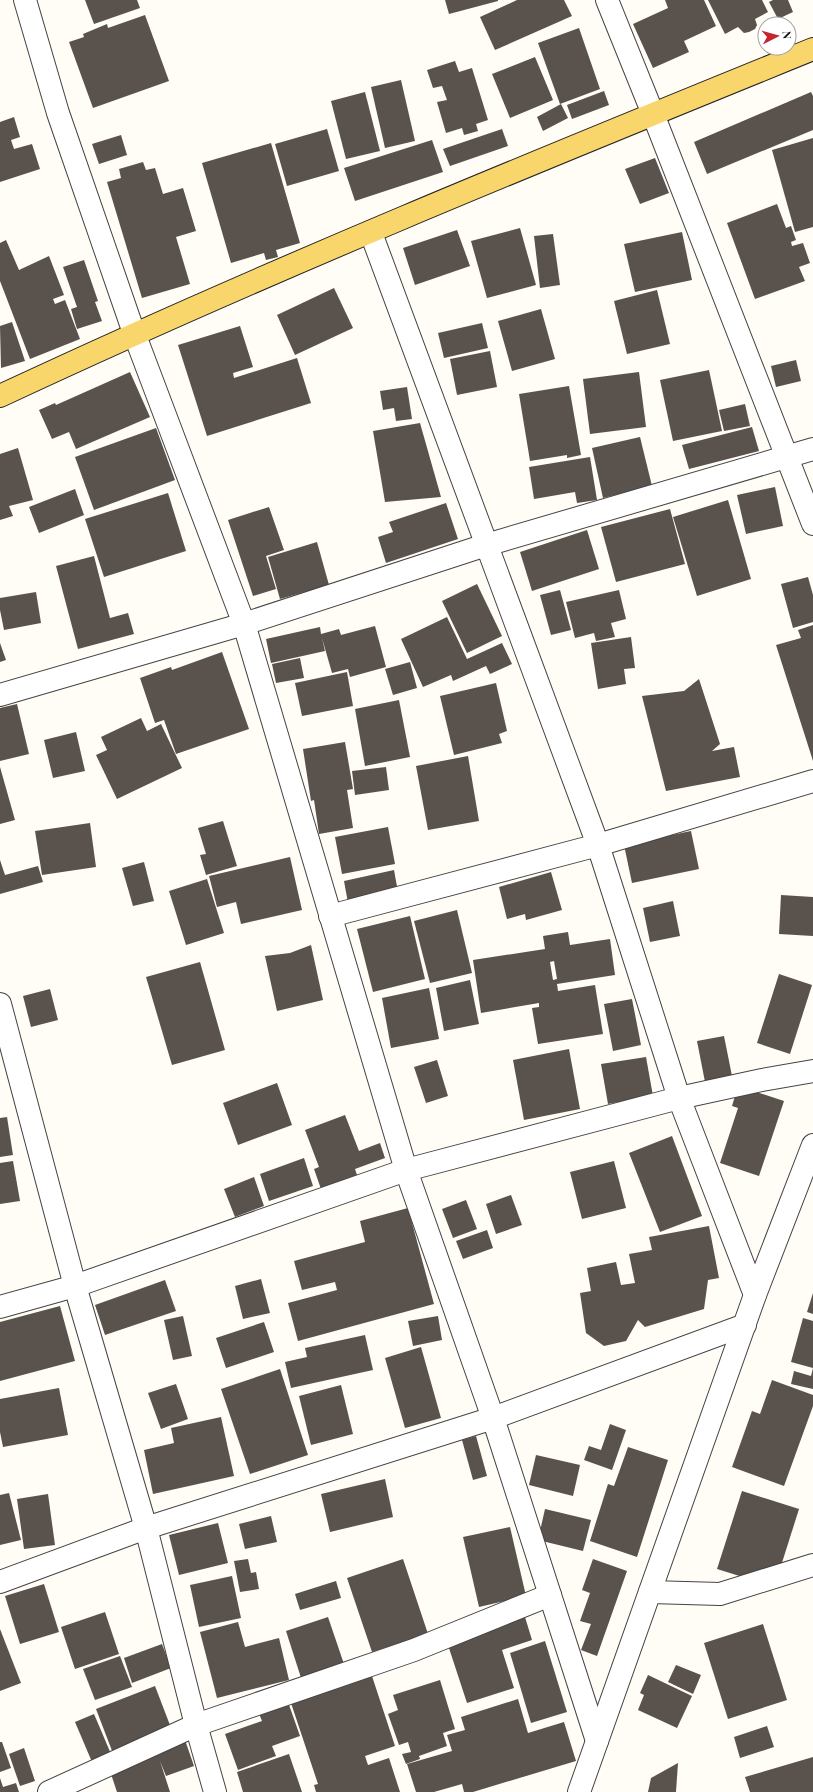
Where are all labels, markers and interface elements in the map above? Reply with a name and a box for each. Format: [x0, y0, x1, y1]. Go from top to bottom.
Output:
north arrow [757, 16, 797, 56]
text: N [780, 30, 795, 40]

